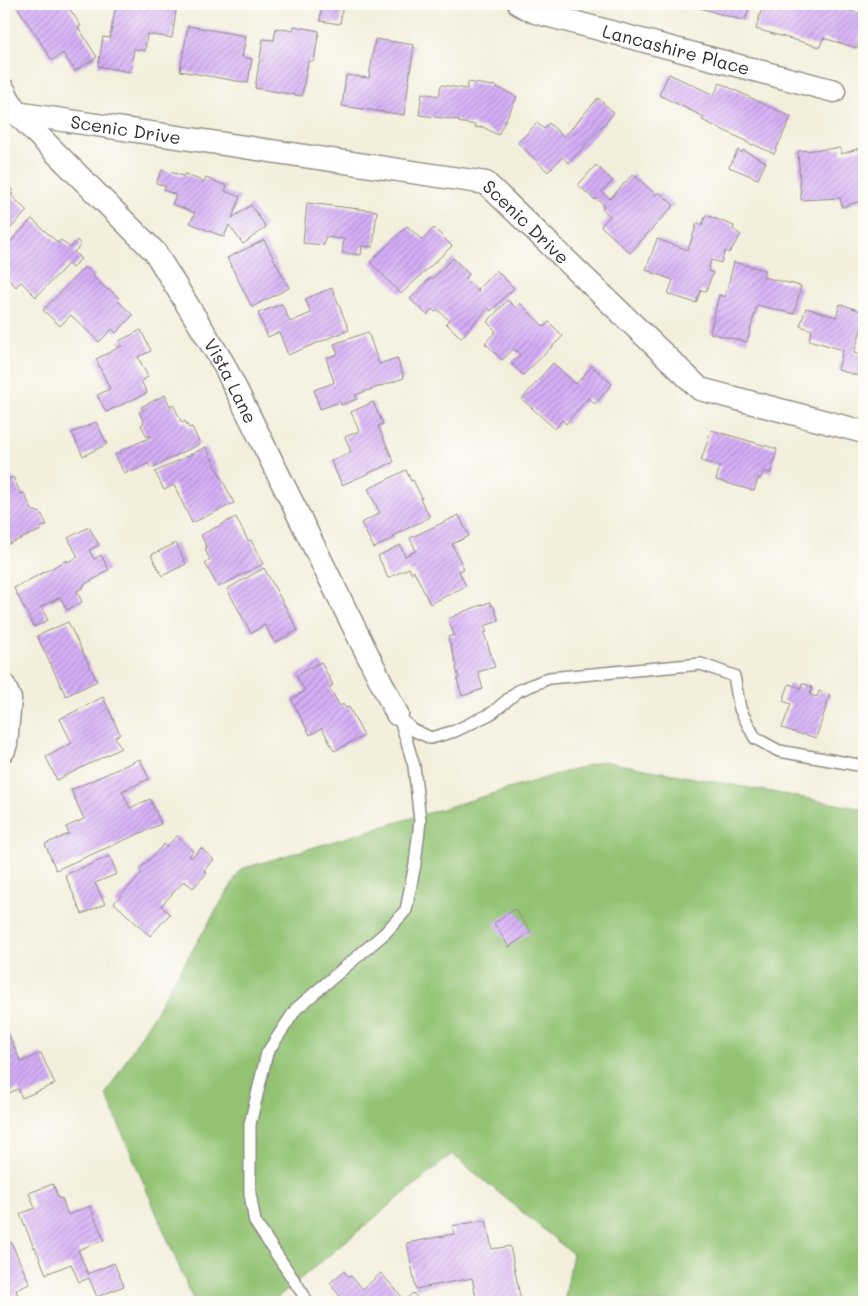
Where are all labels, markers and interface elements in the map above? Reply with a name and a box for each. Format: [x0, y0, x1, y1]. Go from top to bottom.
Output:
street label: Lancashire Place [600, 18, 753, 80]
street label: Scenic Drive [69, 109, 183, 149]
street label: Scenic Drive [478, 174, 575, 269]
street label: Vista Lane [199, 334, 263, 427]

